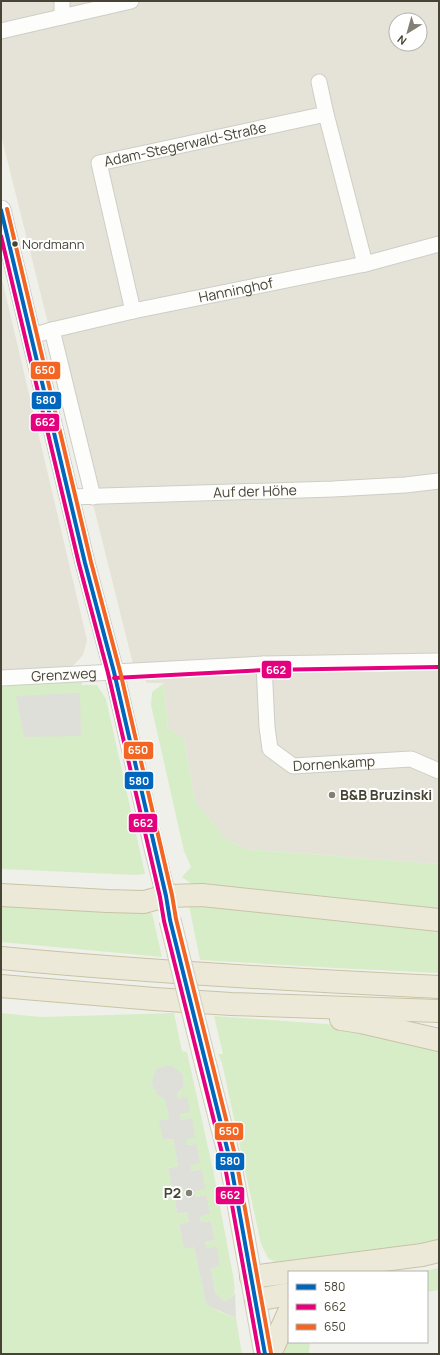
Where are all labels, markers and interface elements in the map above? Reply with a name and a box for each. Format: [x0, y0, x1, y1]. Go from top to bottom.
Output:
north arrow [388, 12, 428, 52]
text: N [394, 32, 409, 49]
street label: Adam-Stegerwald-Straße [102, 117, 268, 171]
place label: Nordmann [22, 235, 85, 253]
marker: Nordmann [10, 239, 20, 249]
street label: Hanninghof [197, 273, 275, 306]
line badge: 650 [30, 361, 61, 380]
text: 650 [35, 362, 55, 377]
line badge: 580 [31, 391, 62, 410]
text: 580 [36, 392, 56, 407]
line badge: 662 [30, 413, 60, 432]
text: 662 [35, 414, 55, 429]
street label: Auf der Höhe [213, 480, 297, 502]
line badge: 662 [261, 660, 292, 679]
text: 662 [266, 662, 286, 677]
street label: Grenzweg [31, 663, 97, 685]
line badge: 650 [123, 741, 154, 760]
text: 650 [128, 742, 148, 757]
street label: Dornenkamp [292, 751, 376, 775]
line badge: 580 [124, 771, 154, 790]
text: 580 [129, 773, 149, 788]
place label: B&B Bruzinski [340, 785, 432, 804]
marker: B&B Bruzinski [327, 790, 337, 800]
line badge: 662 [128, 813, 158, 833]
text: 662 [133, 815, 153, 830]
line badge: 650 [214, 1122, 244, 1141]
text: 650 [219, 1123, 239, 1138]
line badge: 580 [215, 1152, 245, 1171]
text: 580 [220, 1153, 240, 1168]
place label: P2 [164, 1183, 181, 1202]
line badge: 662 [215, 1186, 245, 1205]
text: 662 [220, 1187, 240, 1202]
marker: P2 [184, 1188, 194, 1198]
legend [288, 1271, 428, 1343]
text: 580 [324, 1278, 345, 1295]
text: 662 [324, 1298, 346, 1315]
text: 650 [324, 1318, 346, 1335]

